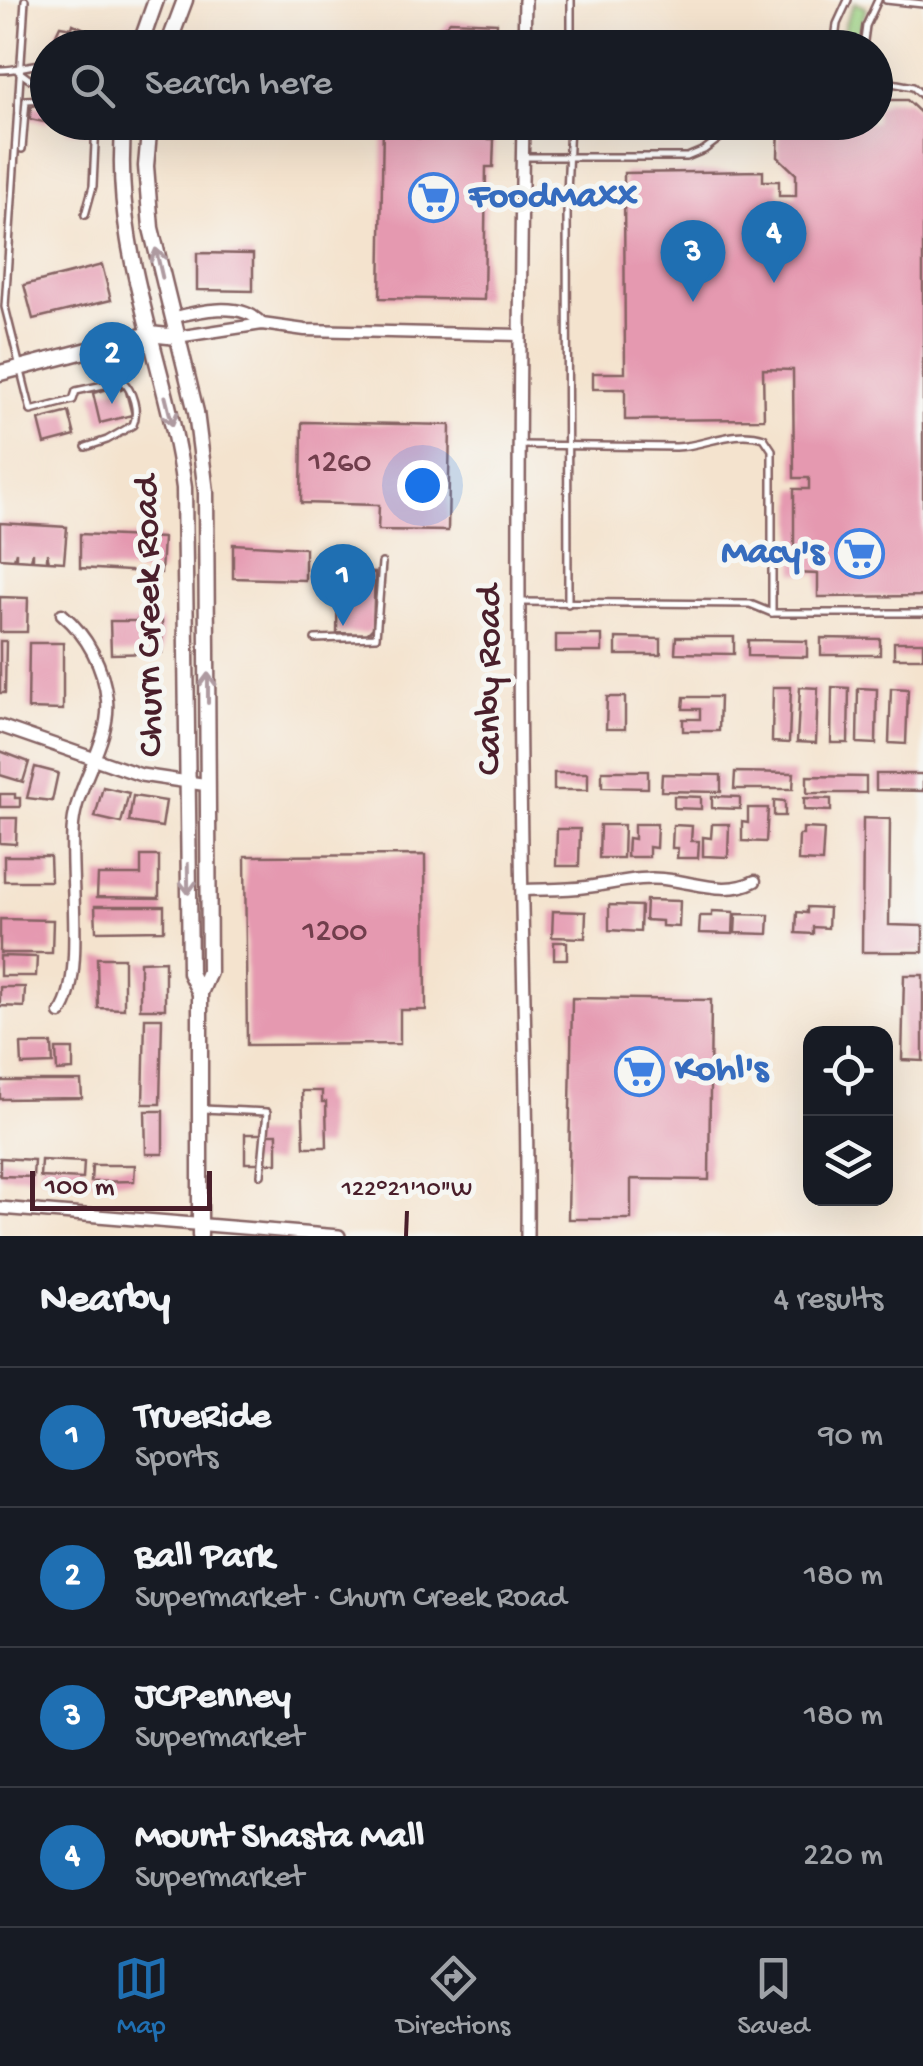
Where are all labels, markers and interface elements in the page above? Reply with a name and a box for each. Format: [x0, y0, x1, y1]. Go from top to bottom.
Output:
search box [30, 30, 893, 140]
icon: search [65, 58, 120, 113]
text: Search here [145, 63, 332, 107]
supermarket icon: FoodMaxx [408, 172, 460, 224]
place label: FoodMaxx [468, 176, 639, 220]
pin: 4 [742, 200, 806, 283]
pin: 3 [660, 220, 726, 302]
one-way arrow [149, 248, 167, 280]
pin: 2 [80, 322, 144, 404]
one-way arrow [161, 394, 179, 426]
house number: 1260 [308, 445, 372, 483]
your location [397, 460, 448, 511]
street label: Churn Creek Road [126, 472, 175, 757]
supermarket icon: Macy's [833, 528, 885, 580]
place label: Macy's [721, 532, 826, 576]
pin: 1 [310, 544, 376, 626]
street label: Canby Road [469, 582, 513, 775]
one-way arrow [198, 672, 217, 704]
one-way arrow [179, 863, 198, 895]
house number: 1200 [302, 914, 367, 952]
map controls [803, 1026, 893, 1206]
button: locate [803, 1026, 893, 1116]
supermarket icon: Kohl's [614, 1045, 666, 1097]
place label: Kohl's [674, 1049, 770, 1093]
button: layers [803, 1116, 893, 1206]
scale bar [30, 1166, 212, 1210]
text: 100 m [45, 1172, 115, 1205]
text: 122°21'10"W [341, 1176, 472, 1205]
text: Nearby [40, 1277, 170, 1326]
text: 4 results [774, 1282, 883, 1320]
text: TrueRide [135, 1396, 271, 1440]
text: 1 [66, 1418, 79, 1456]
text: 90 m [819, 1418, 883, 1456]
text: Sports [135, 1440, 218, 1478]
text: Ball Park [135, 1536, 274, 1580]
text: 2 [65, 1558, 80, 1596]
text: 180 m [804, 1558, 883, 1596]
text: Supermarket · Churn Creek Road [135, 1580, 566, 1618]
text: JCPenney [135, 1676, 291, 1720]
text: 3 [64, 1698, 81, 1736]
text: 180 m [804, 1698, 883, 1736]
text: Supermarket [135, 1720, 304, 1758]
text: Mount Shasta Mall [135, 1816, 424, 1860]
text: 4 [65, 1838, 80, 1876]
text: 220 m [803, 1838, 883, 1876]
text: Supermarket [135, 1860, 304, 1898]
tab: Map [114, 1951, 169, 2044]
tab: Directions [396, 1951, 510, 2044]
tab: Saved [737, 1951, 809, 2044]

